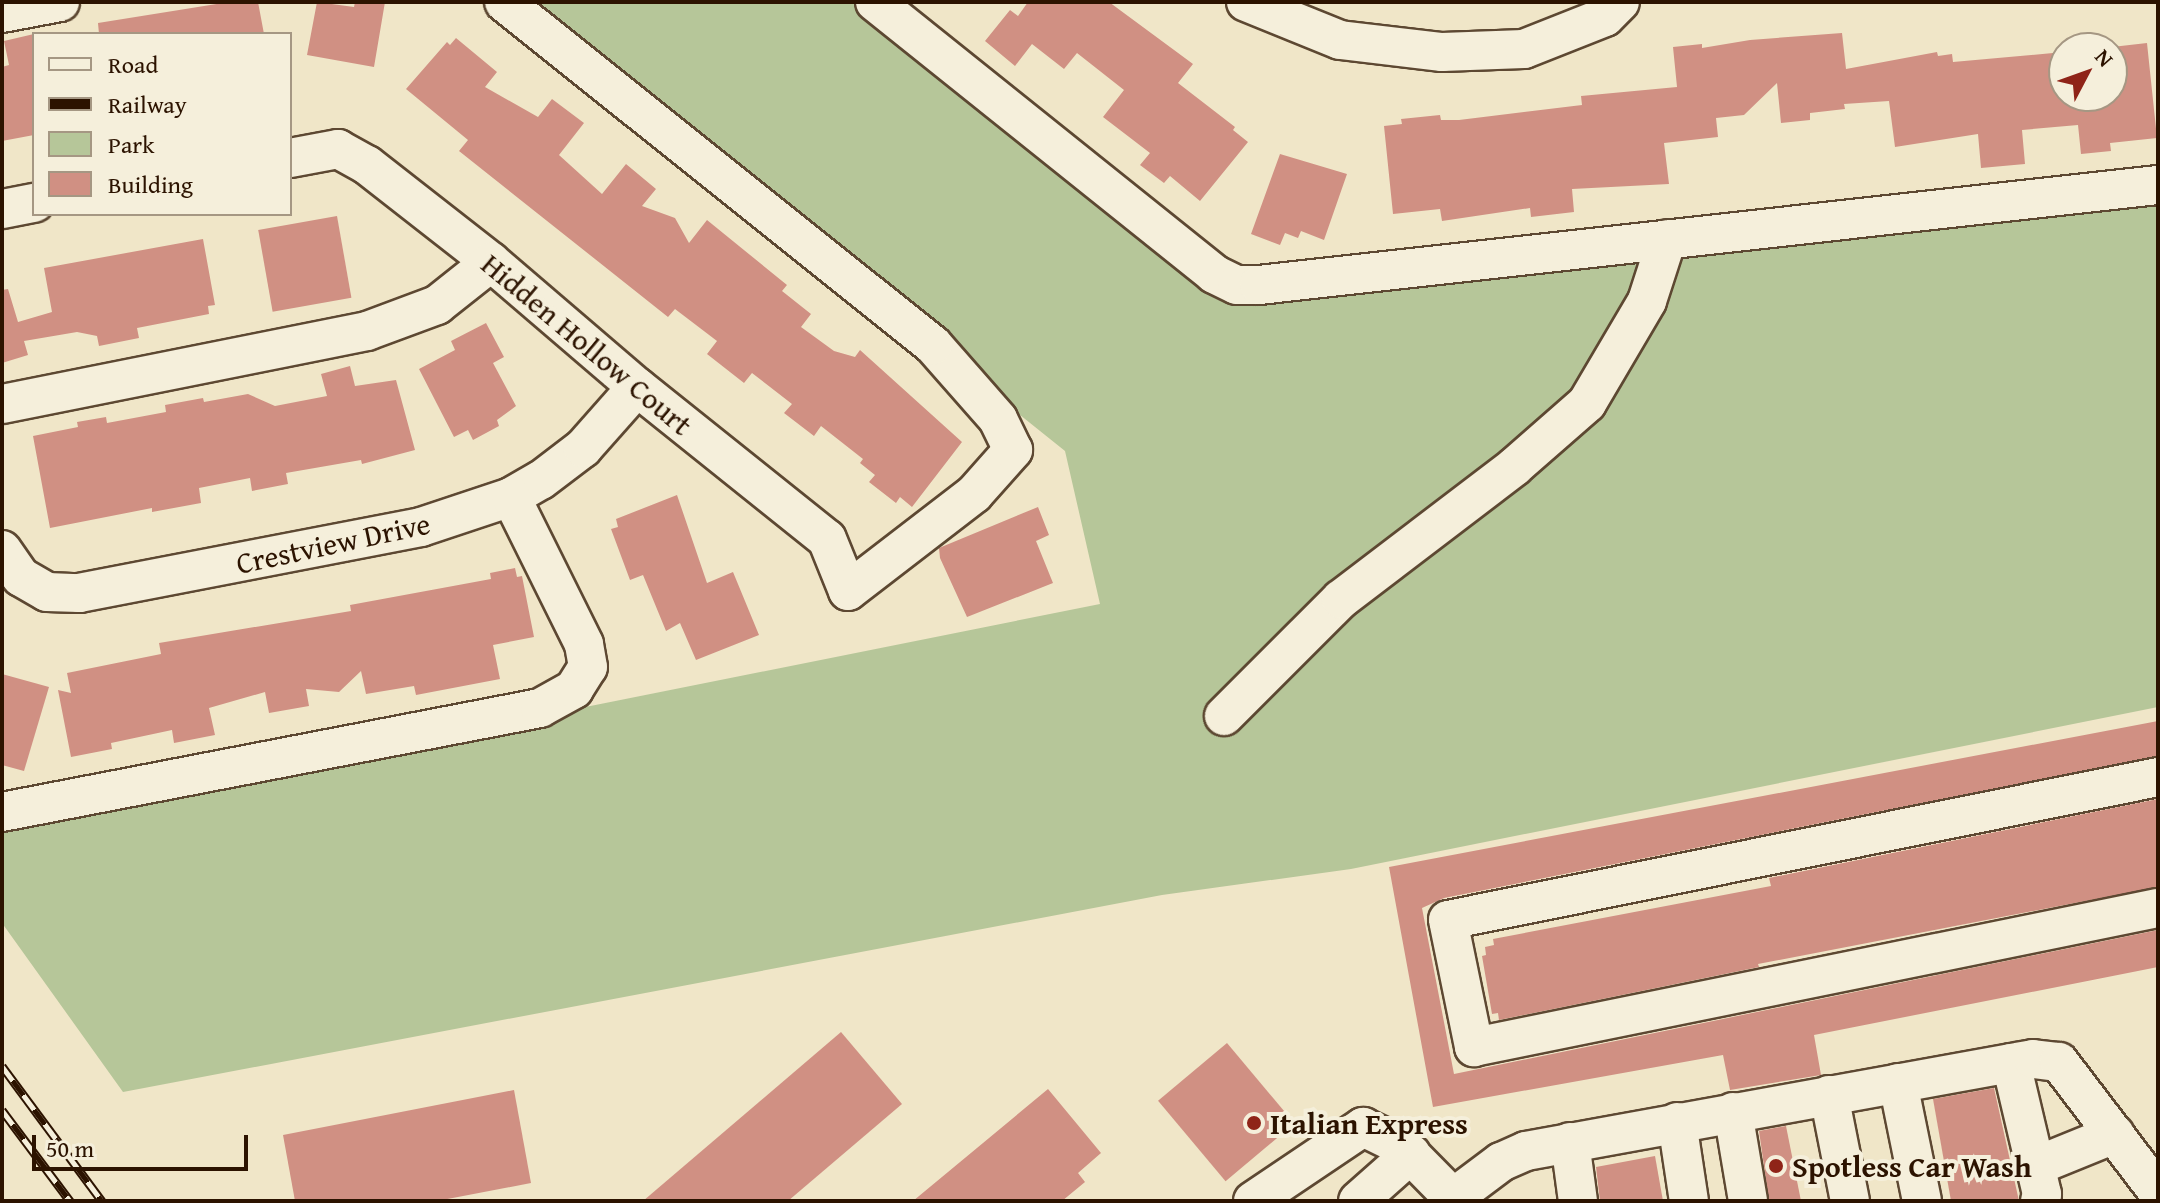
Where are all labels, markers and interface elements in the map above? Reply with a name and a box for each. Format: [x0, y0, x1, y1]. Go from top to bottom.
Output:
legend [32, 32, 292, 216]
north arrow [2048, 32, 2128, 112]
text: N [2088, 42, 2122, 74]
text: Road [108, 47, 158, 82]
text: Railway [108, 87, 187, 122]
text: Park [108, 127, 154, 162]
text: Building [108, 167, 193, 202]
street label: Hidden Hollow Court [475, 246, 699, 442]
street label: Crestview Drive [233, 505, 433, 581]
place label: Italian Express [1270, 1105, 1468, 1141]
marker: Italian Express [1245, 1114, 1263, 1132]
scale bar [36, 1119, 252, 1169]
text: 50 m [46, 1131, 94, 1166]
place label: Spotless Car Wash [1792, 1148, 2032, 1184]
marker: Spotless Car Wash [1767, 1157, 1785, 1175]

